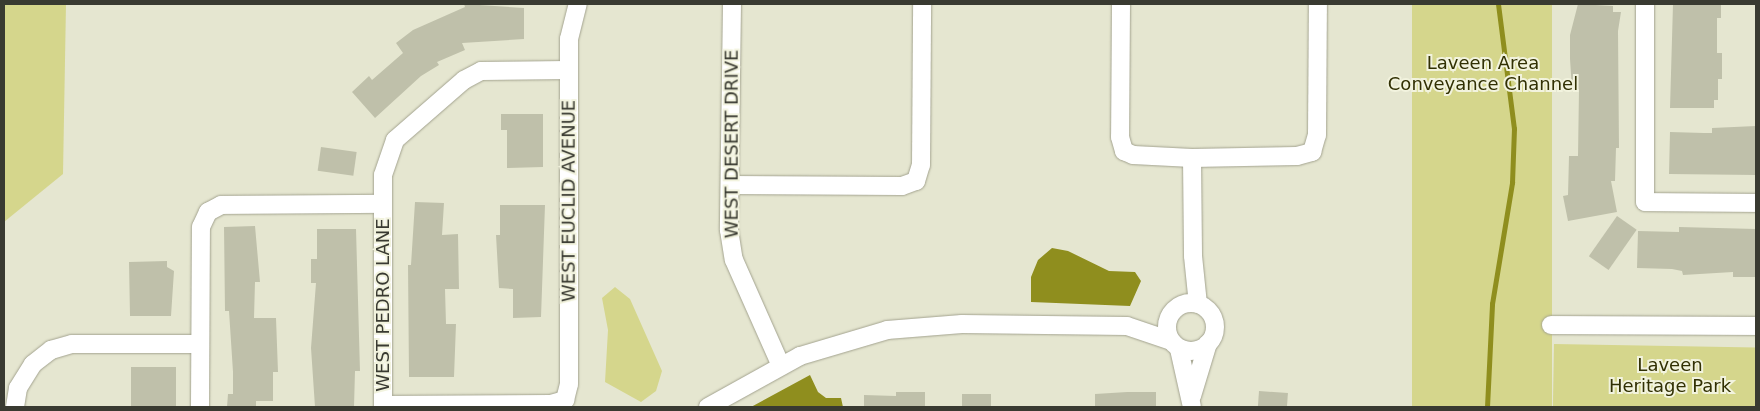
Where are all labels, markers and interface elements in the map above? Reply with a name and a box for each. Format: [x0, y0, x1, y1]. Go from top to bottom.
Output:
street label: WEST DESERT DRIVE [721, 50, 743, 238]
park label: Laveen Area Conveyance Channel [1388, 53, 1578, 96]
street label: WEST EUCLID AVENUE [558, 100, 580, 302]
street label: WEST PEDRO LANE [372, 218, 394, 392]
park label: Laveen Heritage Park [1609, 355, 1731, 398]

